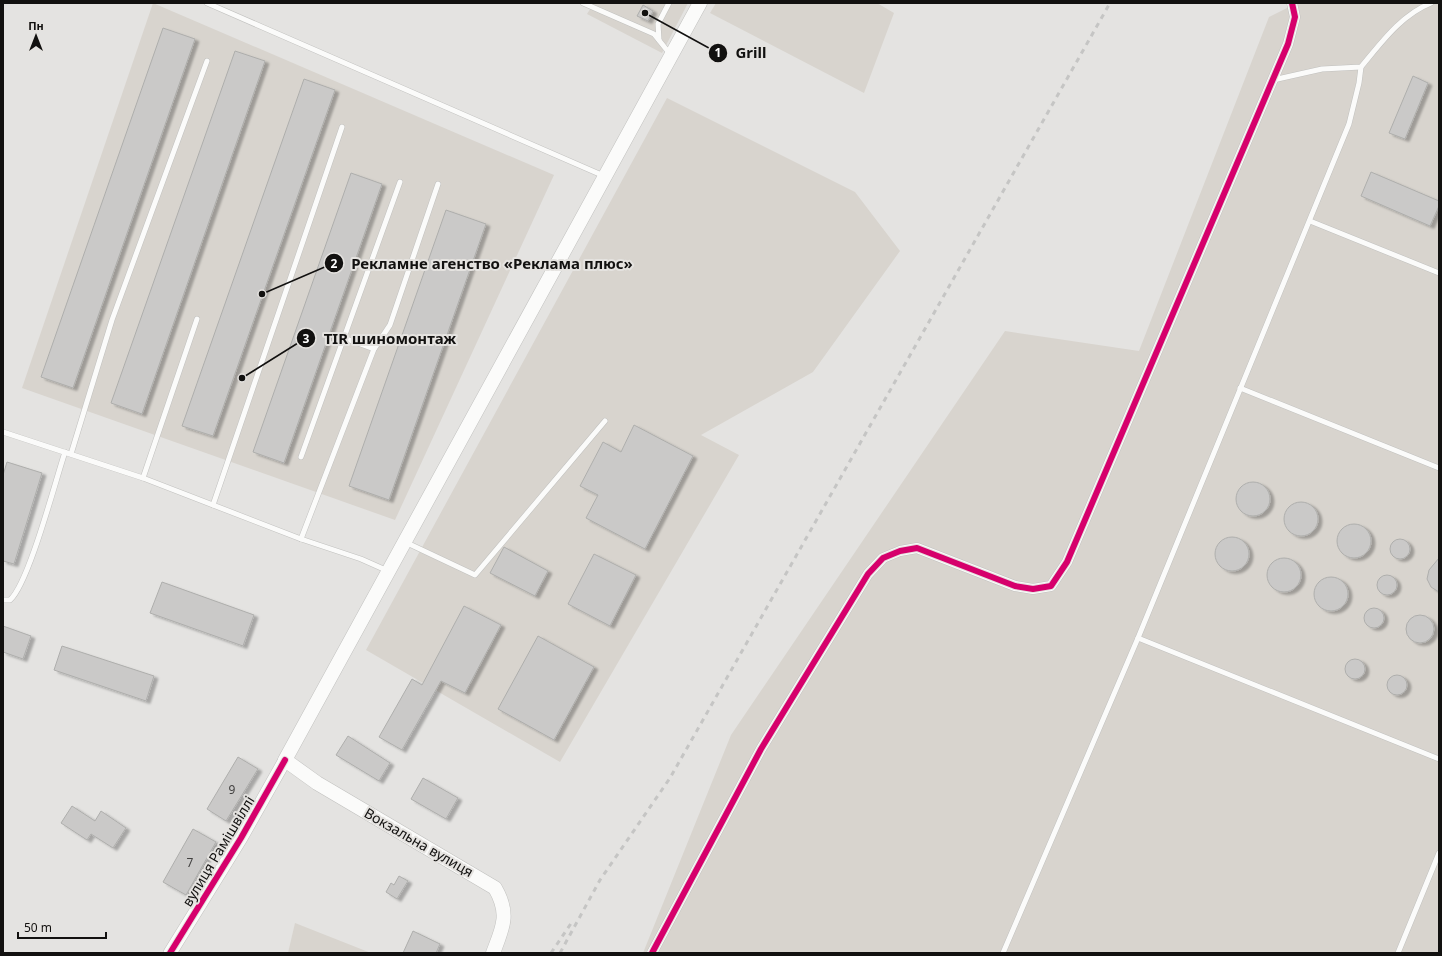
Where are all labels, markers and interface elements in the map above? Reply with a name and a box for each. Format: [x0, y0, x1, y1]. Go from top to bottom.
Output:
north arrow [16, 16, 56, 56]
text: Пн [28, 18, 44, 33]
callout: Grill [708, 39, 775, 66]
text: Grill [736, 42, 767, 62]
text: 1 [715, 44, 721, 61]
callout: Рекламне агенство «Реклама плюс» [324, 250, 641, 277]
text: Рекламне агенство «Реклама плюс» [351, 253, 633, 273]
text: 2 [331, 255, 338, 272]
callout: TIR шиномонтаж [296, 325, 464, 352]
text: TIR шиномонтаж [324, 328, 456, 348]
text: 3 [303, 330, 310, 347]
house number: 9 [229, 781, 236, 798]
street label: вулиця Рамішвіллі [177, 792, 259, 910]
street label: Вокзальна вулиця [361, 803, 477, 881]
house number: 7 [187, 854, 194, 871]
scale bar [18, 914, 106, 940]
text: 50 m [24, 919, 52, 936]

